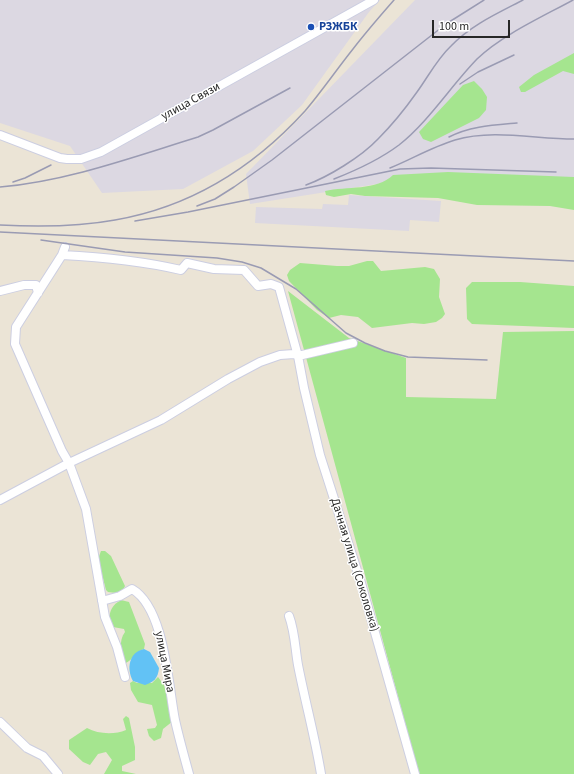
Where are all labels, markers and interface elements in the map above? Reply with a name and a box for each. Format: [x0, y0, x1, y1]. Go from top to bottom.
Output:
scale bar [434, 12, 512, 38]
text: 100 m [439, 18, 469, 35]
place label: РЗЖБК [319, 20, 357, 34]
marker: РЗЖБК [306, 22, 316, 32]
street label: улица Связи [159, 80, 223, 124]
street label: Дачная улица (Соколовка) [327, 496, 381, 634]
street label: улица Мира [151, 630, 177, 694]

